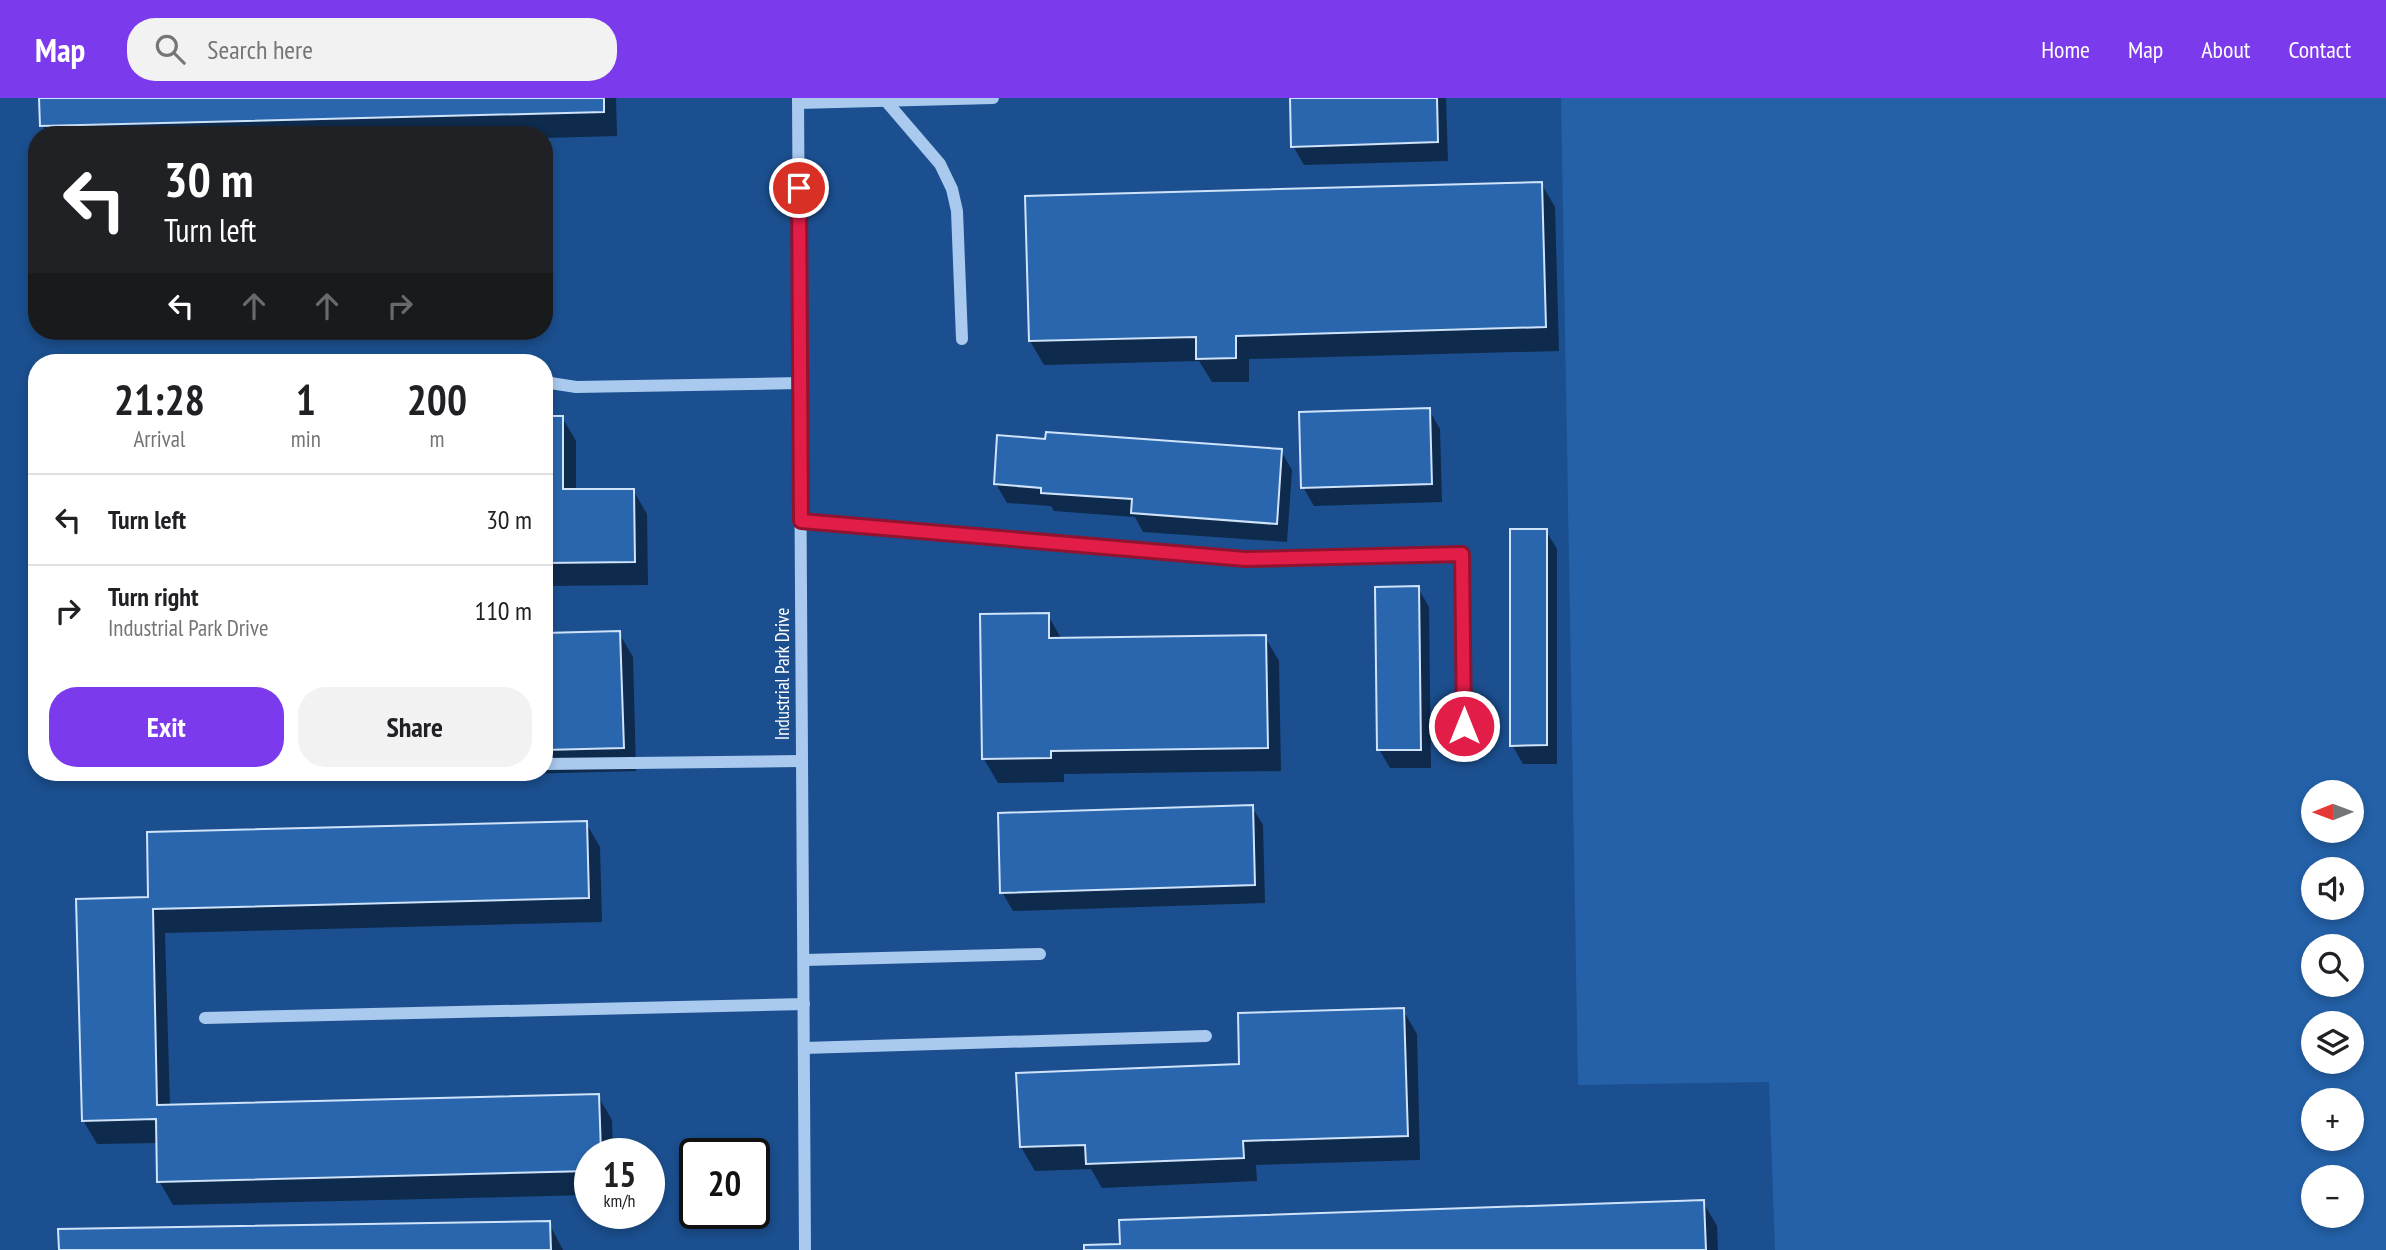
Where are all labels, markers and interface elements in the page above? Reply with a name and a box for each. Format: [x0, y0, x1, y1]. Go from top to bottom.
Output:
search box [127, 18, 617, 81]
text: Map [35, 28, 85, 71]
icon: search [151, 30, 189, 68]
text: Search here [207, 33, 313, 66]
text: Home [2041, 34, 2090, 65]
text: Map [2128, 34, 2163, 65]
text: About [2201, 34, 2250, 65]
text: Contact [2288, 34, 2351, 65]
text: 30 m [164, 147, 253, 211]
icon: left [49, 154, 140, 245]
pin [769, 158, 829, 218]
icon: arrive [780, 169, 818, 207]
text: Turn left [164, 209, 256, 251]
icon: left [162, 287, 200, 325]
icon: ahead [235, 287, 273, 325]
icon: ahead [308, 287, 346, 325]
icon: right [381, 287, 419, 325]
text: 21:28 [114, 372, 205, 427]
text: 1 [296, 372, 316, 427]
text: 200 [407, 372, 467, 427]
text: Arrival [133, 424, 185, 453]
text: min [291, 424, 321, 453]
text: m [429, 424, 444, 453]
icon: left [49, 501, 87, 539]
text: Turn left [108, 503, 186, 536]
text: 30 m [486, 503, 532, 536]
text: Turn right [108, 580, 199, 613]
icon: right [49, 592, 87, 630]
text: 110 m [474, 594, 532, 627]
street label: Industrial Park Drive [770, 608, 794, 740]
text: Industrial Park Drive [108, 613, 269, 642]
button: Exit [49, 687, 284, 767]
button: Share [298, 687, 532, 767]
position arrow [1427, 689, 1501, 763]
north arrow [2301, 780, 2364, 844]
map controls [2301, 780, 2364, 1228]
button: sound [2301, 857, 2364, 920]
button: search [2301, 934, 2364, 997]
button: layers [2301, 1011, 2364, 1074]
button: + [2301, 1088, 2364, 1151]
speed limit sign: 20 [679, 1138, 770, 1229]
text: 15 [603, 1151, 636, 1197]
button: − [2301, 1165, 2364, 1228]
text: km/h [604, 1189, 635, 1212]

